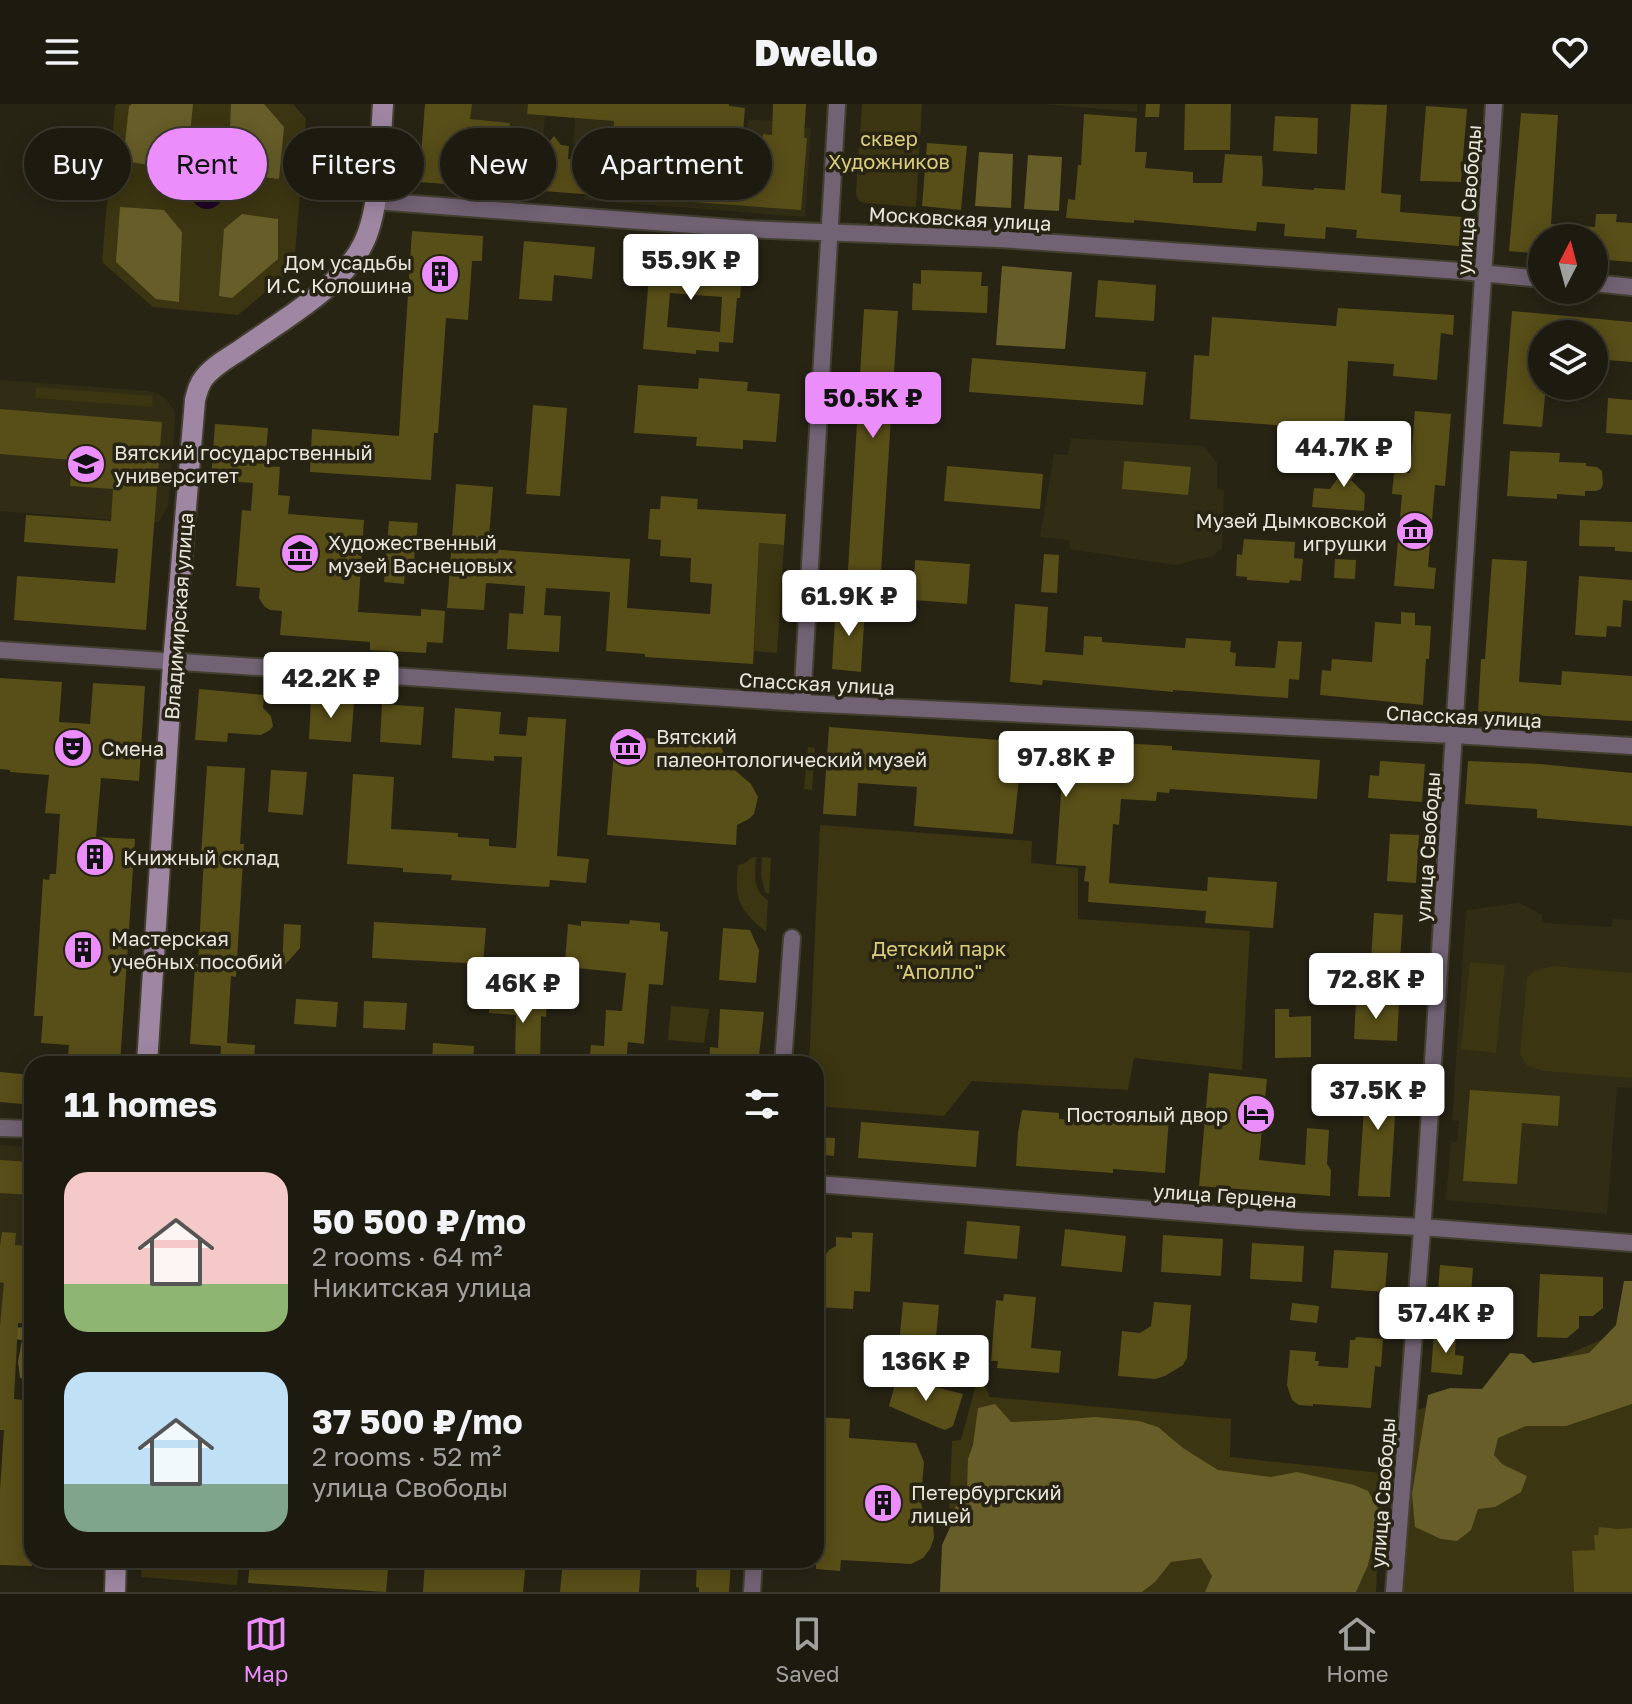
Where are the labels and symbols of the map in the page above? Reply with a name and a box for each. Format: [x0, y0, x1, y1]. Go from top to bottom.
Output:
street label: улица Свободы [1451, 124, 1485, 276]
park label: сквер Художников [828, 126, 950, 173]
street label: Московская улица [868, 201, 1052, 235]
north arrow [1528, 224, 1608, 304]
pin: 55.9K ₽ [617, 234, 765, 302]
place label: Дом усадьбы И.С. Колошина [266, 250, 412, 297]
building icon: Дом усадьбы И.С. Колошина [419, 253, 461, 295]
pin: 50.5K ₽ [799, 372, 947, 440]
pin: 44.7K ₽ [1270, 421, 1418, 489]
place label: Вятский государственный университет [114, 440, 373, 487]
school or university icon: Вятский государственный университет [65, 443, 107, 485]
place label: Музей Дымковской игрушки [1196, 508, 1387, 555]
museum icon: Музей Дымковской игрушки [1394, 510, 1436, 552]
street label: Владимирская улица [159, 511, 197, 721]
place label: Художественный музей Васнецовых [328, 530, 513, 577]
museum icon: Художественный музей Васнецовых [279, 532, 321, 574]
pin: 61.9K ₽ [775, 570, 923, 638]
pin: 42.2K ₽ [257, 652, 405, 720]
street label: Спасская улица [738, 667, 896, 699]
street label: Спасская улица [1385, 700, 1543, 732]
place label: Вятский палеонтологический музей [656, 724, 927, 771]
museum icon: Вятский палеонтологический музей [607, 726, 649, 768]
theatre icon: Смена [52, 727, 94, 769]
pin: 97.8K ₽ [992, 731, 1140, 799]
place label: Смена [101, 736, 164, 760]
street label: улица Свободы [1410, 771, 1444, 923]
building icon: Книжный склад [74, 836, 116, 878]
place label: Книжный склад [123, 845, 279, 869]
place label: Мастерская учебных пособий [111, 926, 283, 973]
building icon: Мастерская учебных пособий [62, 929, 104, 971]
park label: Детский парк "Аполло" [872, 936, 1006, 983]
pin: 72.8K ₽ [1302, 953, 1450, 1021]
pin: 46K ₽ [467, 957, 579, 1025]
pin: 37.5K ₽ [1304, 1064, 1452, 1132]
hotel icon: Постоялый двор [1235, 1093, 1277, 1135]
place label: Постоялый двор [1066, 1102, 1228, 1126]
street label: улица Герцена [1152, 1178, 1298, 1212]
pin: 57.4K ₽ [1372, 1287, 1520, 1355]
pin: 136K ₽ [861, 1335, 991, 1403]
street label: улица Свободы [1365, 1417, 1399, 1569]
place label: Петербургский лицей [911, 1480, 1062, 1527]
building icon: Петербургский лицей [862, 1482, 904, 1524]

